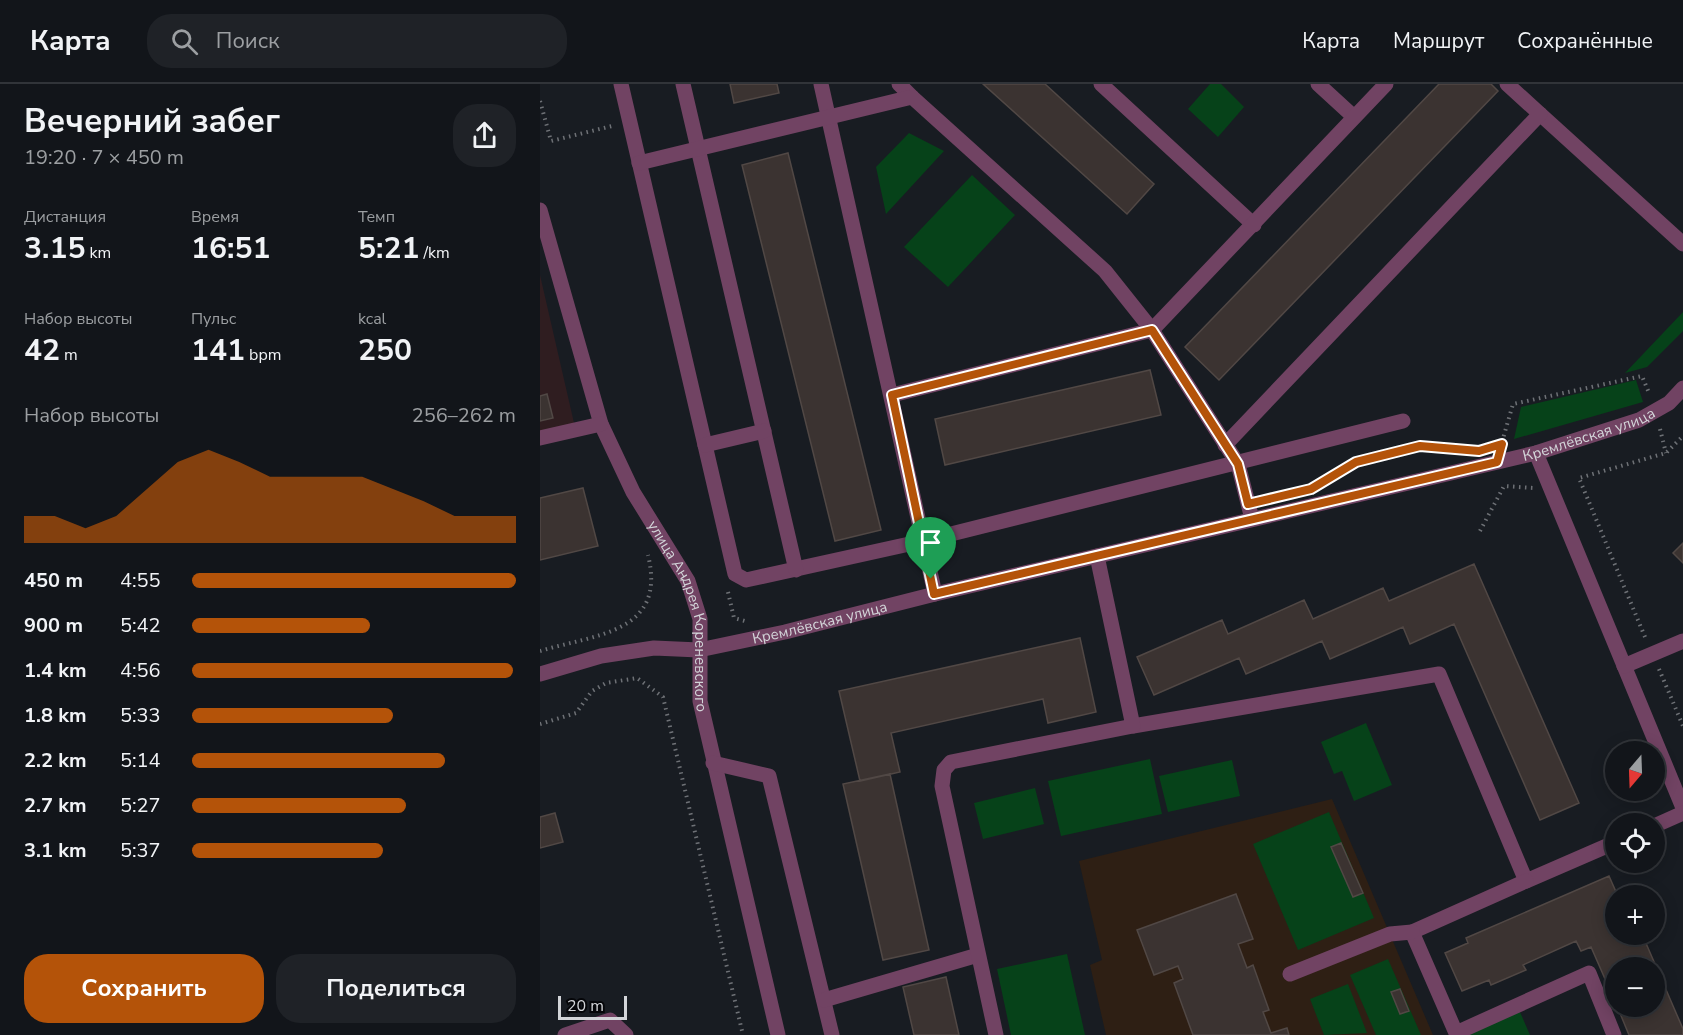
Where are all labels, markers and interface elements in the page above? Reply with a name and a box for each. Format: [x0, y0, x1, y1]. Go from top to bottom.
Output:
search box [147, 14, 567, 68]
text: Карта [30, 22, 111, 60]
icon: search [168, 25, 201, 58]
text: Поиск [216, 26, 280, 56]
text: Карта [1302, 27, 1360, 55]
text: Маршрут [1393, 27, 1484, 55]
text: Сохранённые [1517, 27, 1653, 55]
text: Вечерний забег [24, 99, 280, 144]
button: share [453, 104, 516, 167]
text: 19:20 · 7 × 450 m [24, 144, 184, 171]
text: Дистанция [24, 206, 106, 228]
text: Время [191, 206, 239, 228]
text: Темп [358, 206, 395, 228]
text: 3.15 [24, 228, 85, 269]
text: 16:51 [191, 228, 270, 269]
text: 5:21 [358, 228, 419, 269]
text: km [85, 242, 111, 264]
text: /km [419, 242, 450, 264]
text: Набор высоты [24, 308, 132, 330]
text: Пульс [191, 308, 236, 330]
text: kcal [358, 308, 386, 330]
text: 42 [24, 330, 60, 371]
text: 141 [191, 330, 245, 371]
text: 250 [358, 330, 412, 371]
text: m [60, 344, 78, 366]
text: bpm [245, 344, 281, 366]
text: Набор высоты [24, 402, 159, 429]
text: 256–262 m [412, 402, 516, 429]
street label: Кремлёвская улица [1521, 403, 1659, 466]
street label: улица Андрея Кореневского [643, 517, 712, 714]
pin [905, 517, 956, 579]
icon: arrive [914, 526, 947, 559]
text: 450 m [24, 567, 83, 594]
text: 4:55 [120, 567, 161, 594]
street label: Кремлёвская улица [750, 596, 889, 649]
text: 900 m [24, 612, 83, 639]
text: 5:42 [120, 612, 161, 639]
text: 1.4 km [24, 657, 87, 684]
text: 4:56 [120, 657, 161, 684]
text: 1.8 km [24, 702, 87, 729]
text: 5:33 [120, 702, 161, 729]
north arrow [1605, 741, 1665, 801]
map controls [1605, 741, 1665, 1017]
text: 2.2 km [24, 747, 87, 774]
text: 5:14 [120, 747, 161, 774]
text: 2.7 km [24, 792, 87, 819]
text: 5:27 [120, 792, 161, 819]
button: locate [1605, 813, 1665, 873]
text: 3.1 km [24, 837, 87, 864]
text: 5:37 [120, 837, 161, 864]
button: + [1605, 885, 1665, 945]
button: Сохранить [24, 954, 264, 1023]
button: Поделиться [276, 954, 516, 1023]
button: − [1605, 957, 1665, 1017]
scale bar [558, 993, 627, 1020]
text: 20 m [567, 995, 604, 1017]

